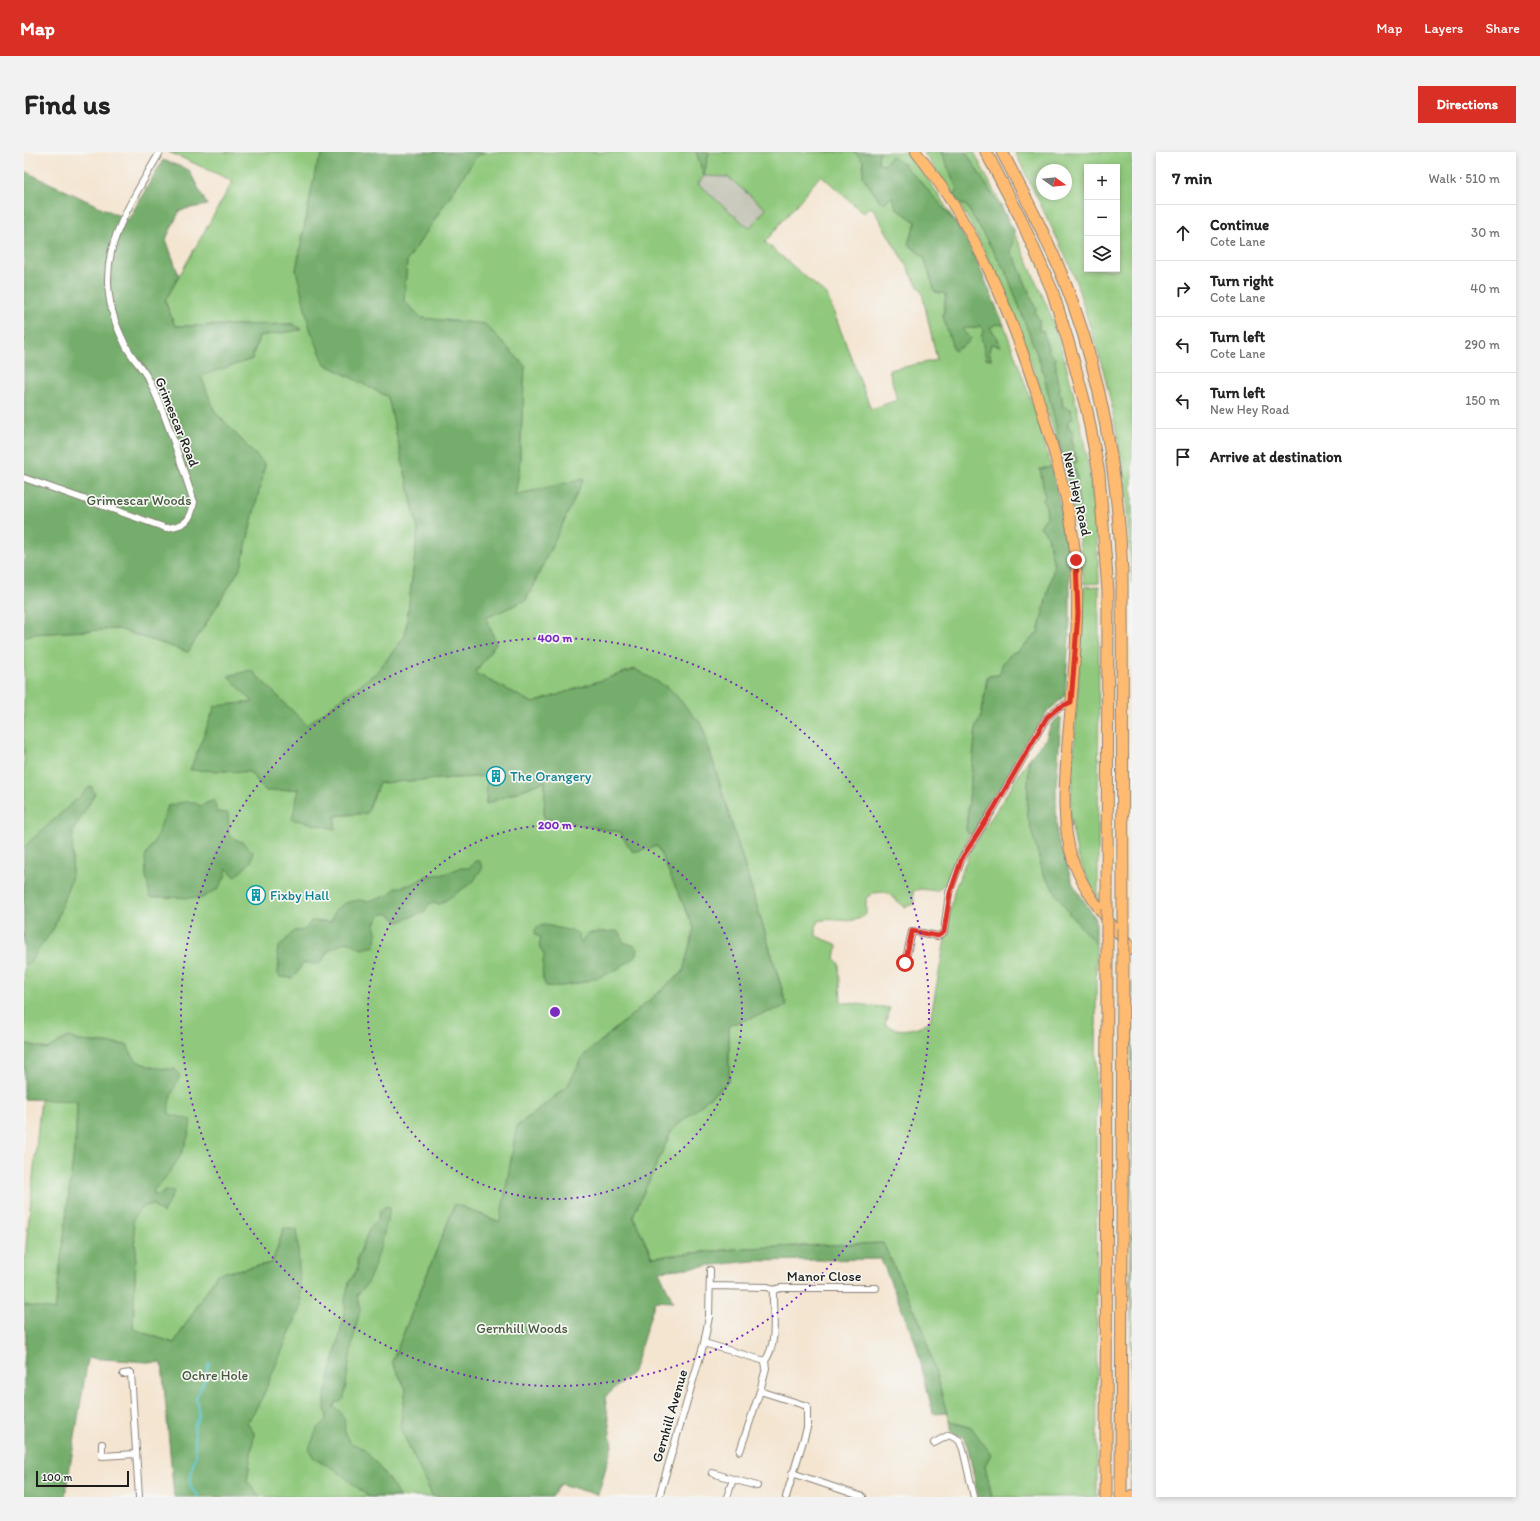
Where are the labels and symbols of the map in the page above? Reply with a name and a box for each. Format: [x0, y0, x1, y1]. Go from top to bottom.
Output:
north arrow [1036, 164, 1072, 200]
street label: Grimescar Road [151, 375, 203, 470]
street label: New Hey Road [1059, 450, 1095, 538]
park label: Grimescar Woods [87, 492, 191, 509]
route end [1067, 551, 1085, 569]
text: 400 m [538, 631, 573, 645]
building icon: The Orangery [485, 765, 507, 787]
place label: The Orangery [510, 768, 592, 785]
text: 200 m [538, 818, 573, 832]
building icon: Fixby Hall [245, 884, 267, 906]
place label: Fixby Hall [270, 887, 329, 904]
route start [896, 954, 914, 972]
centre of rings [548, 1005, 562, 1019]
street label: Manor Close [787, 1268, 862, 1285]
park label: Gernhill Woods [476, 1320, 568, 1337]
park label: Ochre Hole [182, 1367, 249, 1384]
street label: Gernhill Avenue [649, 1367, 691, 1464]
scale bar [36, 1469, 129, 1488]

